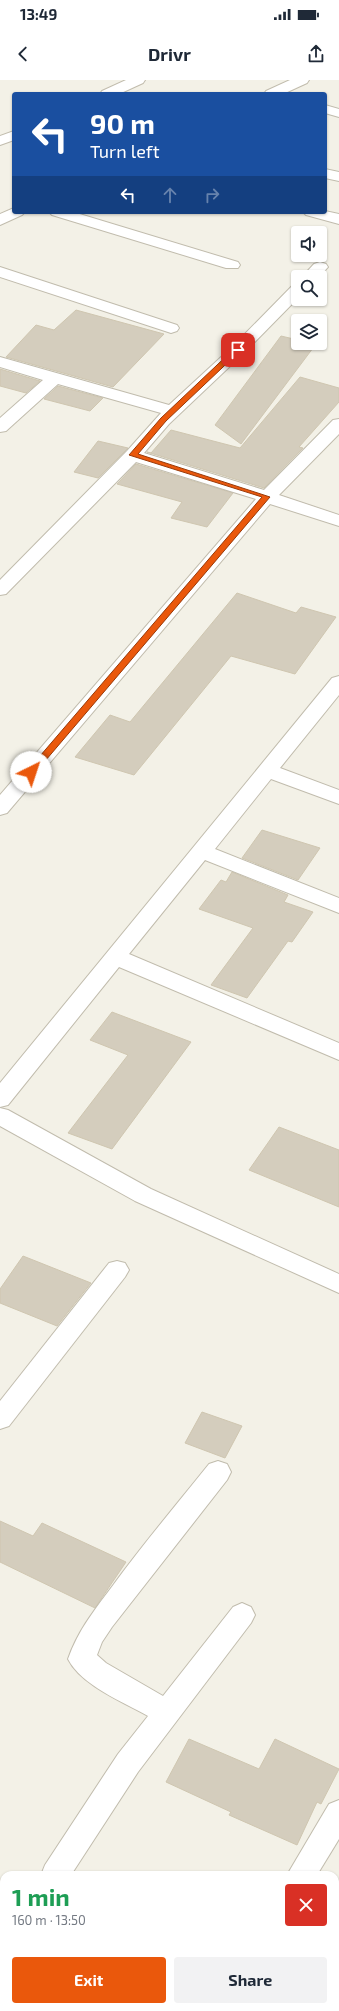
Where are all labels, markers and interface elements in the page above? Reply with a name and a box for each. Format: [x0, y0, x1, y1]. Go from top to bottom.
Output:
text: 13:49 [20, 5, 57, 23]
icon: back [12, 43, 34, 65]
text: Drivr [148, 43, 191, 65]
icon: share [305, 43, 327, 65]
text: 90 m [90, 106, 155, 140]
icon: left [24, 108, 76, 160]
text: Turn left [90, 140, 160, 162]
icon: left [117, 184, 139, 206]
icon: ahead [159, 184, 181, 206]
icon: right [201, 184, 223, 206]
map controls [291, 226, 327, 350]
button: sound [291, 226, 327, 262]
button: search [291, 270, 327, 306]
button: layers [291, 314, 327, 350]
pin [221, 333, 255, 367]
icon: arrive [227, 339, 249, 361]
position arrow [10.0, 751, 52.0, 793]
text: 1 min [12, 1882, 70, 1911]
button: close [285, 1884, 327, 1926]
text: 160 m · 13:50 [12, 1912, 86, 1928]
button: Exit [12, 1957, 166, 2003]
button: Share [174, 1957, 327, 2003]

